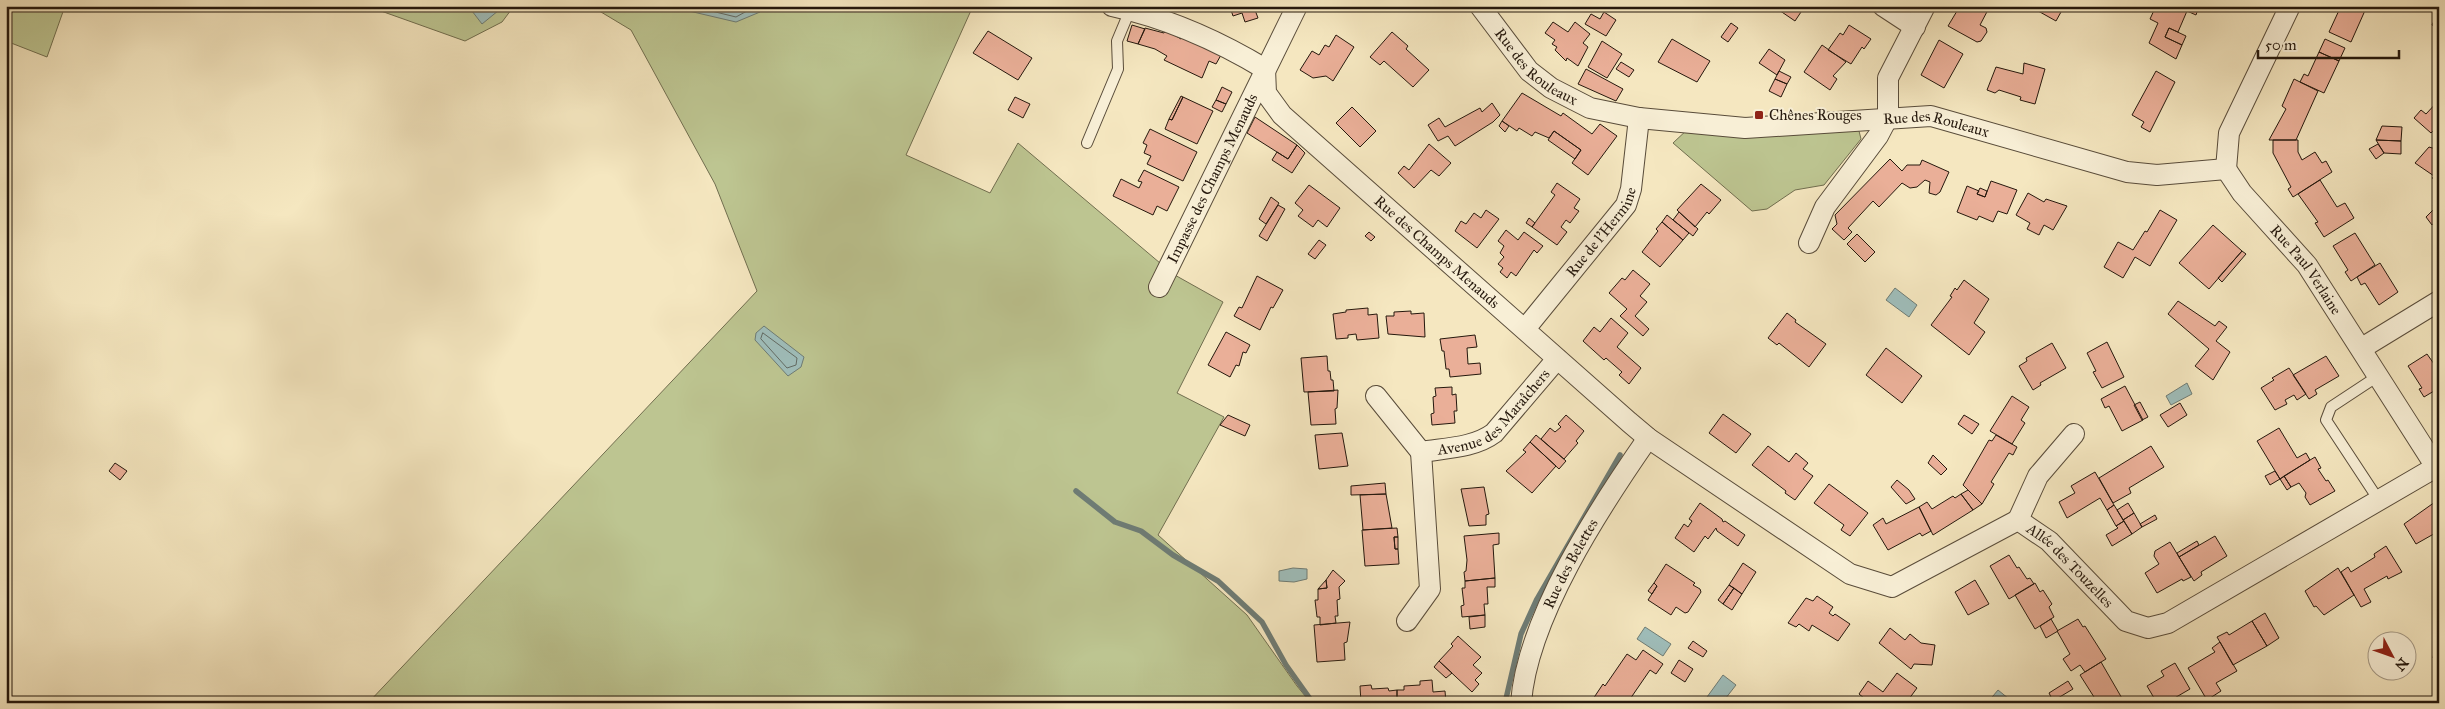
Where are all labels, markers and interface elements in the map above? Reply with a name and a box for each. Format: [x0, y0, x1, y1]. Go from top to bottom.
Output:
street label: Rue des Rouleaux [1491, 25, 1581, 109]
scale bar [2258, 28, 2399, 60]
text: 50 m [2265, 36, 2297, 54]
street label: Impasse des Champs Menauds [1163, 91, 1262, 266]
place label: Chênes Rouges [1769, 106, 1862, 124]
street label: Rue des Rouleaux [1883, 107, 1991, 141]
marker: Chênes Rouges [1753, 109, 1765, 121]
street label: Rue de l'Hermine [1562, 185, 1640, 281]
street label: Rue des Champs Menauds [1371, 192, 1503, 312]
street label: Rue Paul Verlaine [2266, 221, 2345, 318]
street label: Avenue des Maraîchers [1436, 365, 1554, 459]
street label: Rue des Belettes [1539, 515, 1602, 611]
street label: Allée des Touzelles [2022, 519, 2117, 611]
north arrow [2368, 632, 2418, 682]
text: N [2391, 654, 2412, 674]

